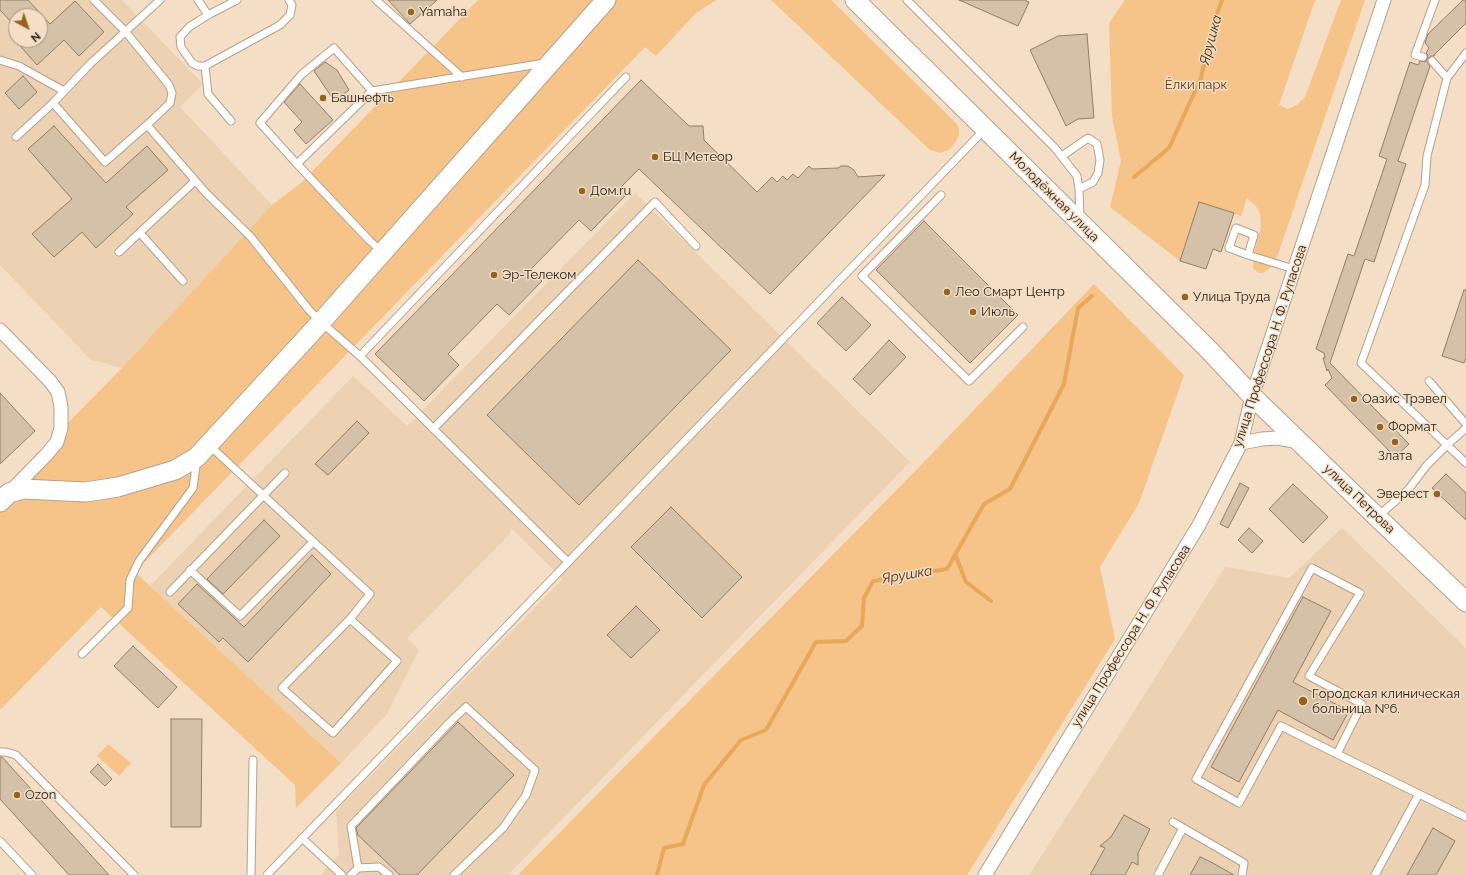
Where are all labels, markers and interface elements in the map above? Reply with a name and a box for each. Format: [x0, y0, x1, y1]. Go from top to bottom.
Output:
place label: Yamaha [419, 4, 467, 20]
marker: Yamaha [406, 7, 416, 17]
north arrow [8, 8, 48, 48]
water label: Ярушка [1196, 13, 1226, 67]
text: N [28, 29, 43, 44]
park label: Ёлки парк [1165, 77, 1227, 93]
place label: Башнефть [331, 90, 394, 106]
marker: Башнефть [318, 93, 328, 103]
place label: БЦ Метеор [663, 149, 733, 165]
street label: Молодёжная улица [1006, 149, 1102, 245]
marker: БЦ Метеор [650, 152, 660, 162]
place label: Дом.ru [590, 183, 631, 199]
marker: Дом.ru [577, 186, 587, 196]
street label: улица Профессора Н. Ф. Рупасова [1230, 243, 1310, 449]
place label: Эр-Телеком [502, 267, 576, 283]
marker: Эр-Телеком [489, 270, 499, 280]
place label: Лео Смарт Центр [955, 284, 1065, 300]
marker: Лео Смарт Центр [942, 287, 952, 297]
place label: Улица Труда [1193, 289, 1270, 305]
marker: Улица Труда [1180, 292, 1190, 302]
place label: Июль [981, 304, 1015, 320]
marker: Июль [968, 307, 978, 317]
place label: Оазис Трэвел [1362, 391, 1447, 407]
marker: Оазис Трэвел [1349, 394, 1359, 404]
place label: Формат [1388, 419, 1437, 435]
marker: Формат [1375, 422, 1385, 432]
marker: Злата [1390, 437, 1400, 447]
place label: Злата [1378, 448, 1412, 464]
street label: улица Петрова [1320, 461, 1398, 537]
place label: Эверест [1376, 486, 1429, 502]
marker: Эверест [1432, 489, 1442, 499]
street label: улица Профессора Н. Ф. Рупасова [1068, 542, 1194, 730]
water label: Ярушка [880, 562, 934, 588]
place label: Городская клиническая больница №6. [1312, 686, 1460, 717]
marker: Городская клиническая больница №6. [1297, 695, 1309, 707]
place label: Ozon [25, 787, 56, 803]
marker: Ozon [12, 790, 22, 800]

